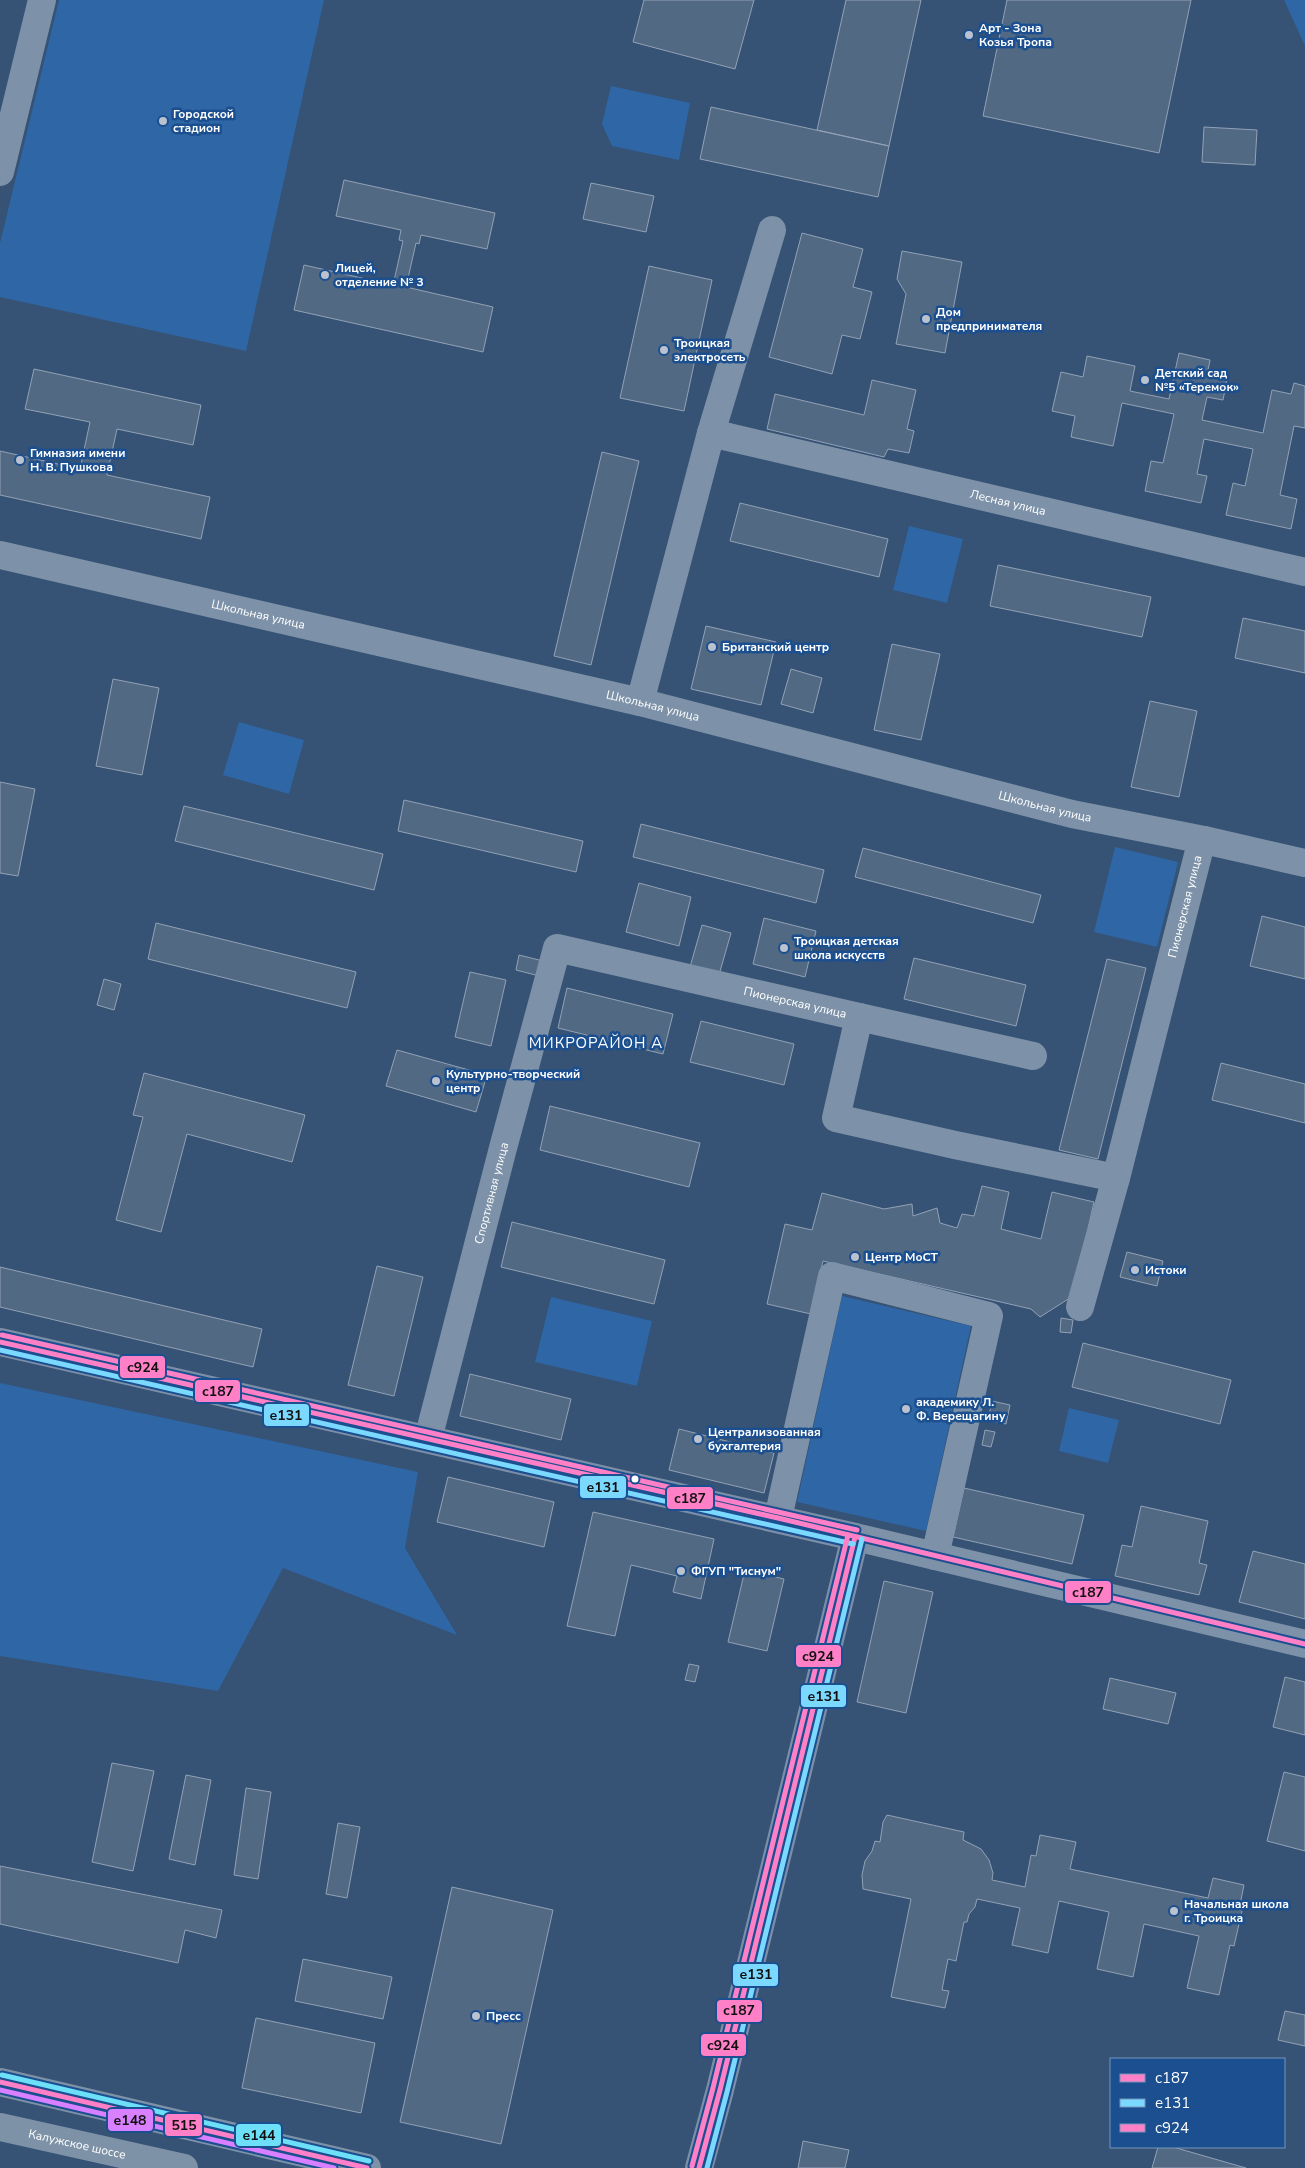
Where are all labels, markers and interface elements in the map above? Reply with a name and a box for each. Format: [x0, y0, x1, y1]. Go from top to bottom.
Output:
place label: Арт - Зона Козья Тропа [979, 20, 1052, 50]
marker: Арт - Зона Козья Тропа [963, 29, 975, 41]
place label: Городской стадион [173, 106, 234, 136]
marker: Городской стадион [157, 115, 169, 127]
place label: Лицей, отделение № 3 [335, 260, 424, 290]
marker: Лицей, отделение № 3 [319, 269, 331, 281]
place label: Дом предпринимателя [936, 304, 1042, 334]
marker: Дом предпринимателя [920, 313, 932, 325]
place label: Троицкая электросеть [674, 335, 746, 365]
marker: Троицкая электросеть [658, 344, 670, 356]
place label: Детский сад №5 «Теремок» [1155, 365, 1239, 395]
marker: Детский сад №5 «Теремок» [1139, 374, 1151, 386]
place label: Гимназия имени Н. В. Пушкова [30, 445, 125, 475]
marker: Гимназия имени Н. В. Пушкова [14, 454, 26, 466]
street label: Лесная улица [968, 486, 1048, 519]
street label: Школьная улица [210, 596, 307, 633]
place label: Британский центр [722, 639, 829, 655]
marker: Британский центр [706, 641, 718, 653]
street label: Школьная улица [605, 686, 701, 725]
street label: Школьная улица [997, 787, 1093, 826]
street label: Пионерская улица [1164, 854, 1206, 959]
place label: Троицкая детская школа искусств [794, 933, 899, 963]
marker: Троицкая детская школа искусств [778, 942, 790, 954]
street label: Пионерская улица [742, 983, 848, 1022]
district label: МИКРОРАЙОН А [529, 1033, 663, 1053]
place label: Культурно-творческий центр [446, 1066, 580, 1096]
marker: Культурно-творческий центр [430, 1075, 442, 1087]
street label: Спортивная улица [471, 1140, 512, 1246]
place label: Центр МоСТ [865, 1249, 939, 1265]
marker: Центр МоСТ [849, 1251, 861, 1263]
place label: Истоки [1145, 1262, 1186, 1278]
marker: Истоки [1129, 1264, 1141, 1276]
line badge: с924 [119, 1355, 166, 1379]
text: с924 [127, 1358, 160, 1377]
line badge: с187 [194, 1379, 241, 1403]
text: с187 [202, 1382, 234, 1401]
place label: академику Л. Ф. Верещагину [916, 1394, 1006, 1424]
line badge: е131 [263, 1403, 310, 1427]
marker: академику Л. Ф. Верещагину [900, 1403, 912, 1415]
text: е131 [270, 1406, 302, 1425]
place label: Централизованная бухгалтерия [708, 1424, 821, 1454]
marker: Централизованная бухгалтерия [692, 1433, 704, 1445]
unlabelled marker [630, 1474, 640, 1484]
line badge: е131 [579, 1475, 627, 1499]
text: е131 [587, 1478, 619, 1497]
line badge: с187 [666, 1486, 714, 1510]
text: с187 [674, 1489, 706, 1508]
place label: ФГУП "Тиснум" [691, 1563, 781, 1579]
marker: ФГУП "Тиснум" [675, 1565, 687, 1577]
line badge: с187 [1064, 1580, 1112, 1604]
text: с187 [1072, 1583, 1104, 1602]
line badge: с924 [795, 1644, 842, 1668]
text: с924 [802, 1647, 835, 1666]
line badge: е131 [800, 1684, 847, 1708]
text: е131 [808, 1687, 840, 1706]
place label: Начальная школа г. Троицка [1184, 1896, 1289, 1926]
marker: Начальная школа г. Троицка [1168, 1905, 1180, 1917]
line badge: е131 [732, 1963, 779, 1987]
text: е131 [740, 1965, 772, 1984]
line badge: с187 [716, 1999, 763, 2023]
text: с187 [723, 2001, 755, 2020]
place label: Пресс [486, 2008, 521, 2024]
marker: Пресс [470, 2010, 482, 2022]
line badge: с924 [700, 2033, 747, 2057]
text: с924 [707, 2036, 740, 2055]
legend [1110, 2058, 1285, 2148]
text: с187 [1155, 2068, 1189, 2088]
text: е131 [1155, 2093, 1190, 2113]
line badge: е148 [107, 2108, 154, 2132]
text: е148 [114, 2111, 146, 2130]
line badge: 515 [164, 2113, 203, 2137]
text: 515 [171, 2116, 197, 2135]
text: с924 [1155, 2118, 1189, 2138]
line badge: е144 [235, 2123, 282, 2147]
street label: Калужское шоссе [27, 2126, 127, 2163]
text: е144 [243, 2126, 276, 2145]

